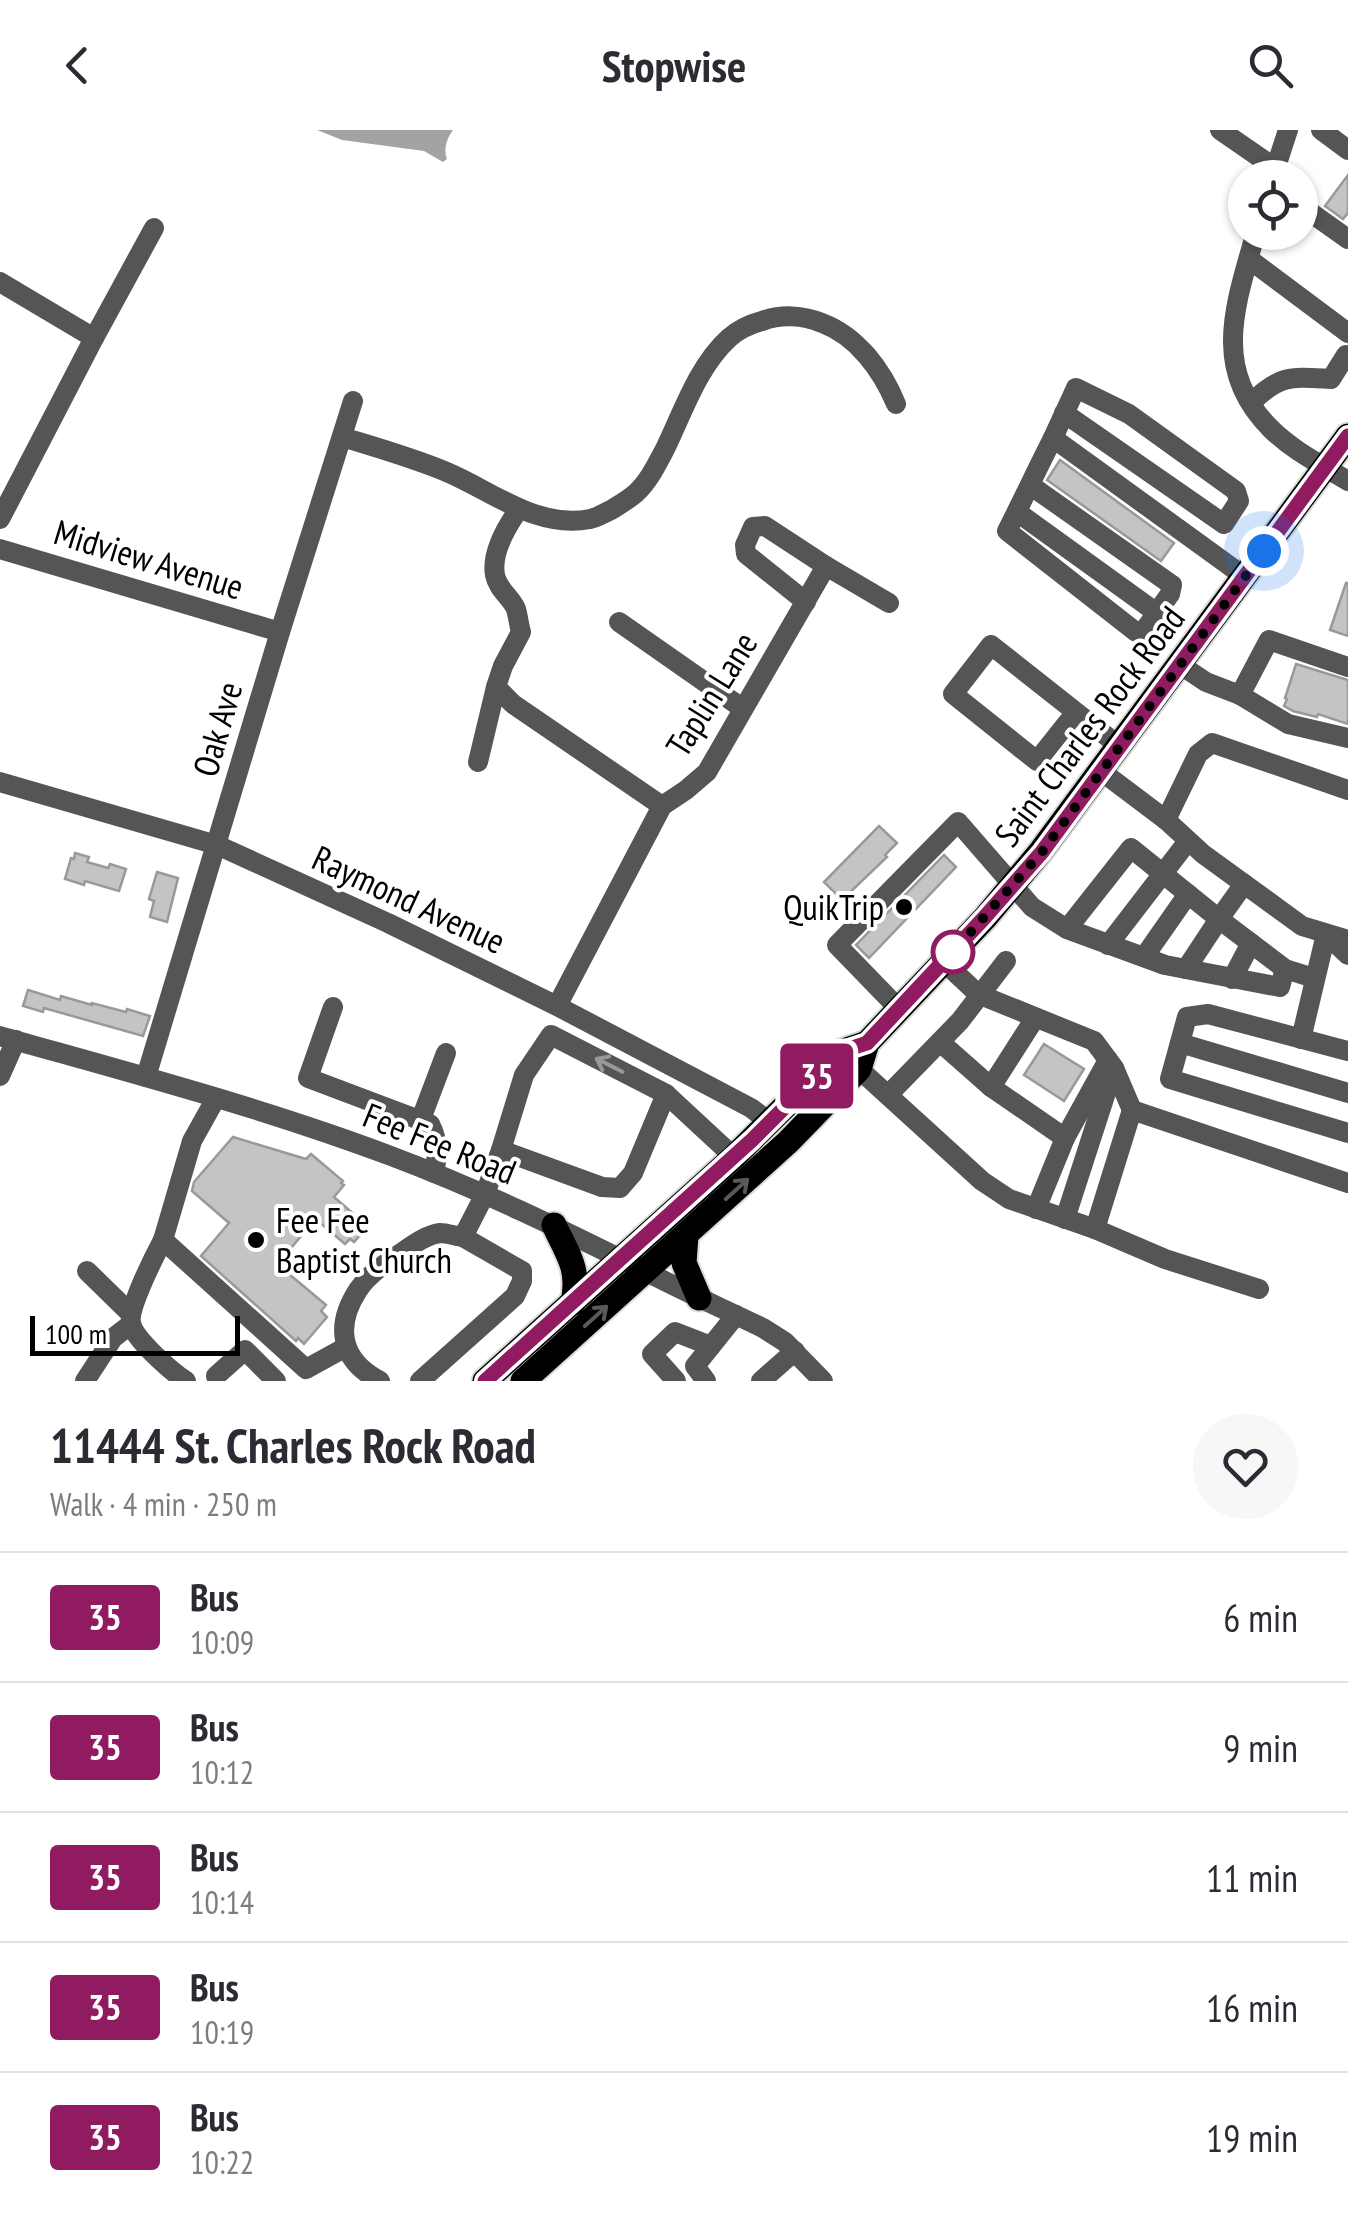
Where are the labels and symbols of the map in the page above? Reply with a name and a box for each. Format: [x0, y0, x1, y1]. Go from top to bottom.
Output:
street label: Midview Avenue [49, 508, 249, 610]
your location [1239, 526, 1289, 576]
street label: Saint Charles Rock Road [984, 597, 1194, 855]
street label: Taplin Lane [655, 623, 767, 765]
street label: Oak Ave [182, 677, 252, 781]
street label: Raymond Avenue [305, 834, 513, 964]
place label: QuikTrip [783, 884, 884, 930]
marker: QuikTrip [893, 896, 915, 918]
unlabelled marker [932, 931, 974, 973]
line badge: 35 [772, 1044, 862, 1108]
one-way arrow [594, 1055, 624, 1074]
street label: Fee Fee Road [357, 1092, 523, 1194]
one-way arrow [725, 1177, 749, 1201]
place label: Fee Fee Baptist Church [276, 1197, 452, 1283]
marker: Fee Fee Baptist Church [245, 1229, 267, 1251]
one-way arrow [583, 1305, 608, 1328]
scale bar [30, 1311, 240, 1356]

